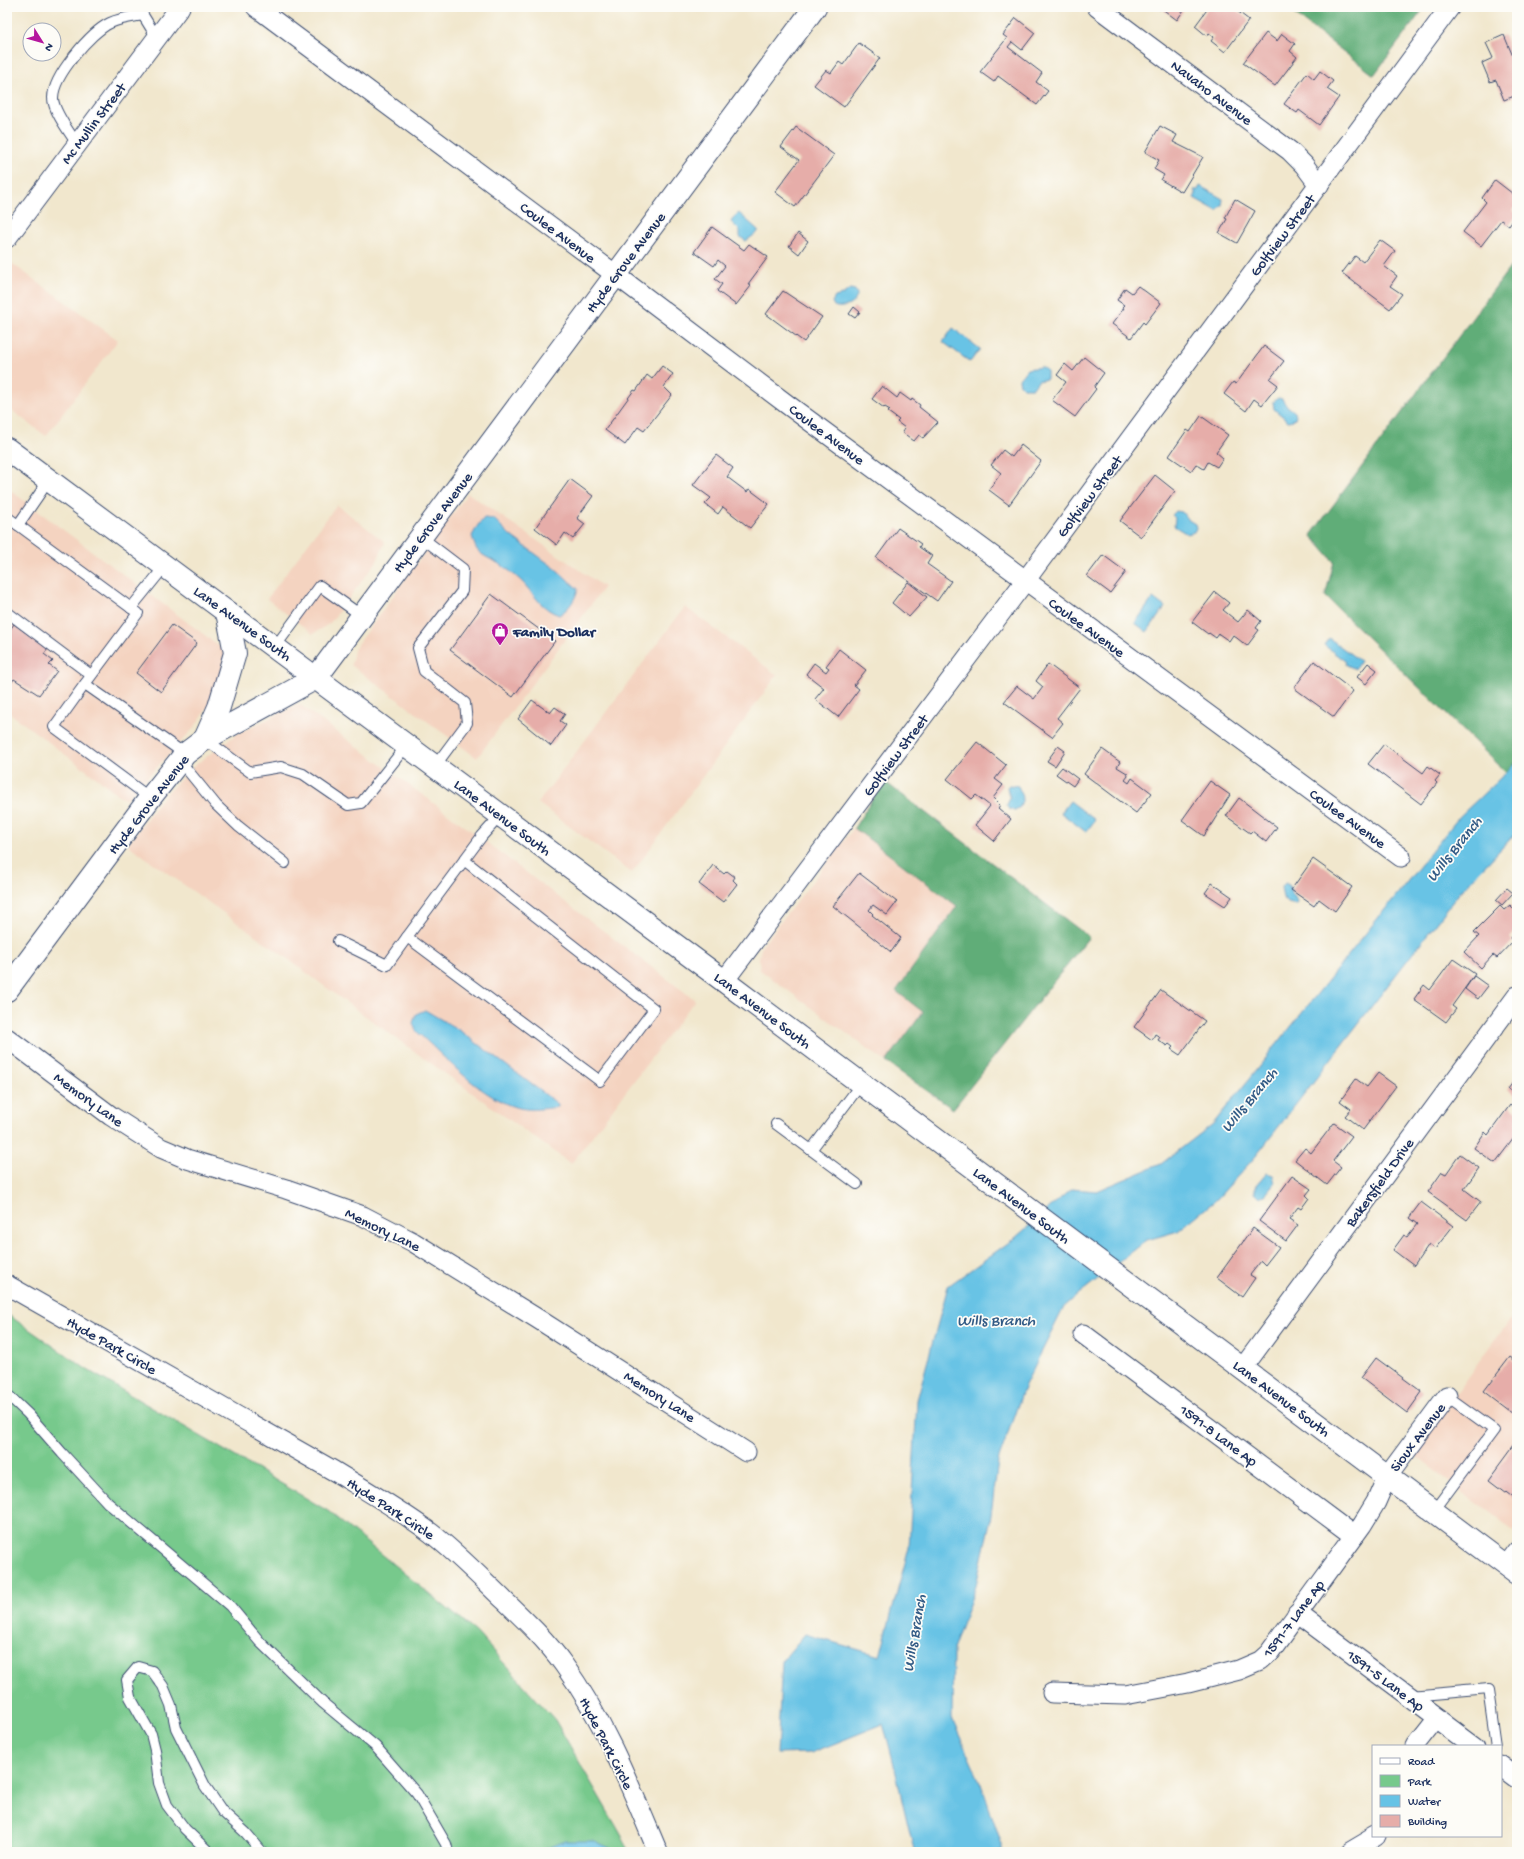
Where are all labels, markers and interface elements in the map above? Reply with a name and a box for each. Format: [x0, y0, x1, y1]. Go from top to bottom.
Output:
north arrow [22, 22, 62, 62]
text: N [41, 40, 55, 53]
street label: Navaho Avenue [1166, 57, 1255, 130]
street label: Mc Mullin Street [58, 79, 132, 168]
street label: Golfview Street [1247, 190, 1321, 281]
street label: Coulee Avenue [515, 199, 599, 268]
street label: Hyde Grove Avenue [583, 209, 671, 317]
street label: Coulee Avenue [784, 401, 868, 470]
street label: Golfview Street [1054, 451, 1128, 542]
street label: Hyde Grove Avenue [390, 469, 478, 577]
street label: Lane Avenue South [189, 583, 294, 666]
street label: Coulee Avenue [1044, 595, 1128, 663]
shop icon: Family Dollar [490, 621, 510, 646]
place label: Family Dollar [512, 624, 597, 642]
street label: Golfview Street [860, 710, 934, 801]
street label: Hyde Grove Avenue [105, 752, 194, 859]
street label: Lane Avenue South [450, 776, 554, 861]
street label: Coulee Avenue [1305, 786, 1389, 854]
water label: Wills Branch [1424, 814, 1488, 887]
street label: Lane Avenue South [710, 969, 814, 1054]
water label: Wills Branch [1218, 1065, 1283, 1137]
street label: Memory Lane [50, 1069, 126, 1132]
street label: Bakersfield Drive [1342, 1135, 1419, 1232]
street label: Lane Avenue South [969, 1164, 1073, 1249]
street label: Memory Lane [342, 1205, 423, 1257]
water label: Wills Branch [957, 1313, 1035, 1332]
street label: Hyde Park Circle [63, 1314, 159, 1380]
street label: Lane Avenue South [1229, 1357, 1333, 1442]
street label: Memory Lane [620, 1368, 698, 1428]
street label: Sioux Avenue [1387, 1400, 1450, 1476]
street label: 1591-8 Lane Ap [1175, 1401, 1261, 1472]
street label: Hyde Park Circle [343, 1475, 437, 1545]
street label: 1591-7 Lane Ap [1259, 1577, 1330, 1662]
water label: Wills Branch [900, 1593, 933, 1674]
street label: 1591-5 Lane Ap [1342, 1646, 1427, 1717]
street label: Hyde Park Circle [574, 1695, 636, 1793]
legend [1372, 1745, 1502, 1837]
text: Road [1408, 1756, 1435, 1770]
text: Park [1407, 1776, 1433, 1790]
text: Water [1408, 1796, 1442, 1810]
text: Building [1407, 1816, 1447, 1830]

